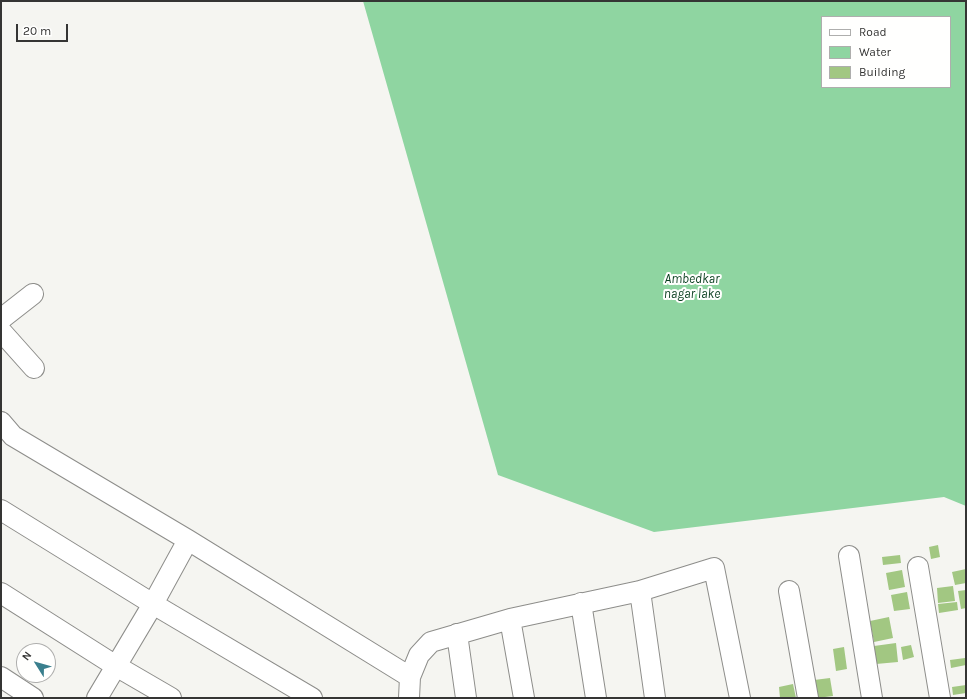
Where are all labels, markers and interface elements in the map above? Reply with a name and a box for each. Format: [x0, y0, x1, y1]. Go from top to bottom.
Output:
scale bar [18, 16, 70, 42]
legend [821, 16, 951, 88]
text: 20 m [23, 24, 51, 38]
text: Road [859, 25, 887, 39]
text: Water [859, 45, 891, 59]
text: Building [859, 65, 905, 79]
water label: Ambedkar nagar lake [664, 271, 720, 302]
north arrow [16, 643, 56, 683]
text: N [19, 649, 34, 663]

